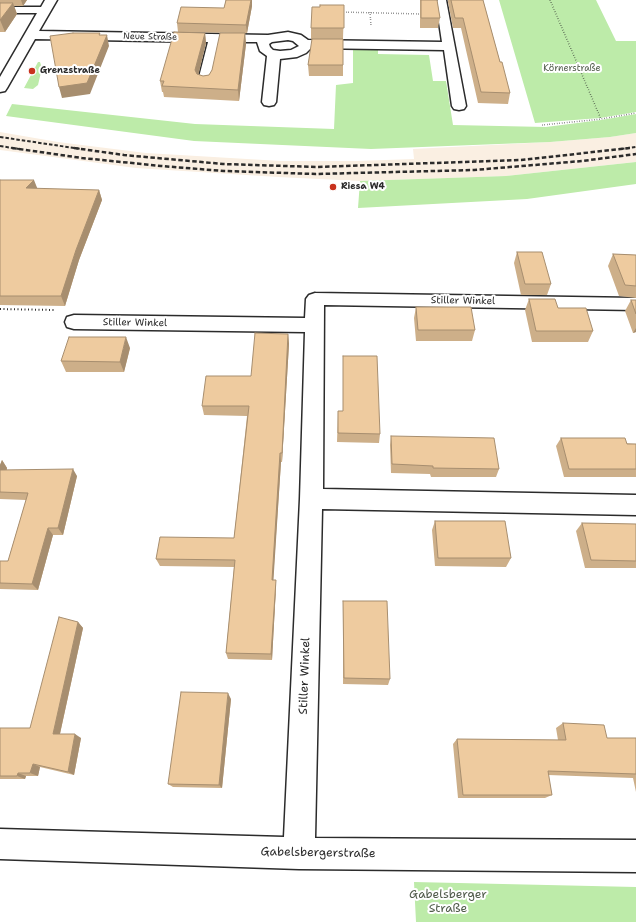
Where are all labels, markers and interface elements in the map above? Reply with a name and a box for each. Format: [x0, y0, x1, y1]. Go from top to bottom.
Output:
street label: Neue Straße [123, 31, 177, 43]
park label: Körnerstraße [543, 64, 601, 74]
marker: Grenzstraße [27, 66, 37, 76]
place label: Grenzstraße [40, 66, 100, 76]
marker: Riesa W4 [328, 182, 338, 192]
place label: Riesa W4 [341, 182, 385, 192]
street label: Stiller Winkel [431, 294, 495, 308]
street label: Stiller Winkel [103, 316, 167, 330]
street label: Stiller Winkel [296, 637, 314, 715]
street label: Gabelsbergerstraße [260, 845, 376, 861]
park label: Gabelsberger Straße [409, 888, 487, 916]

